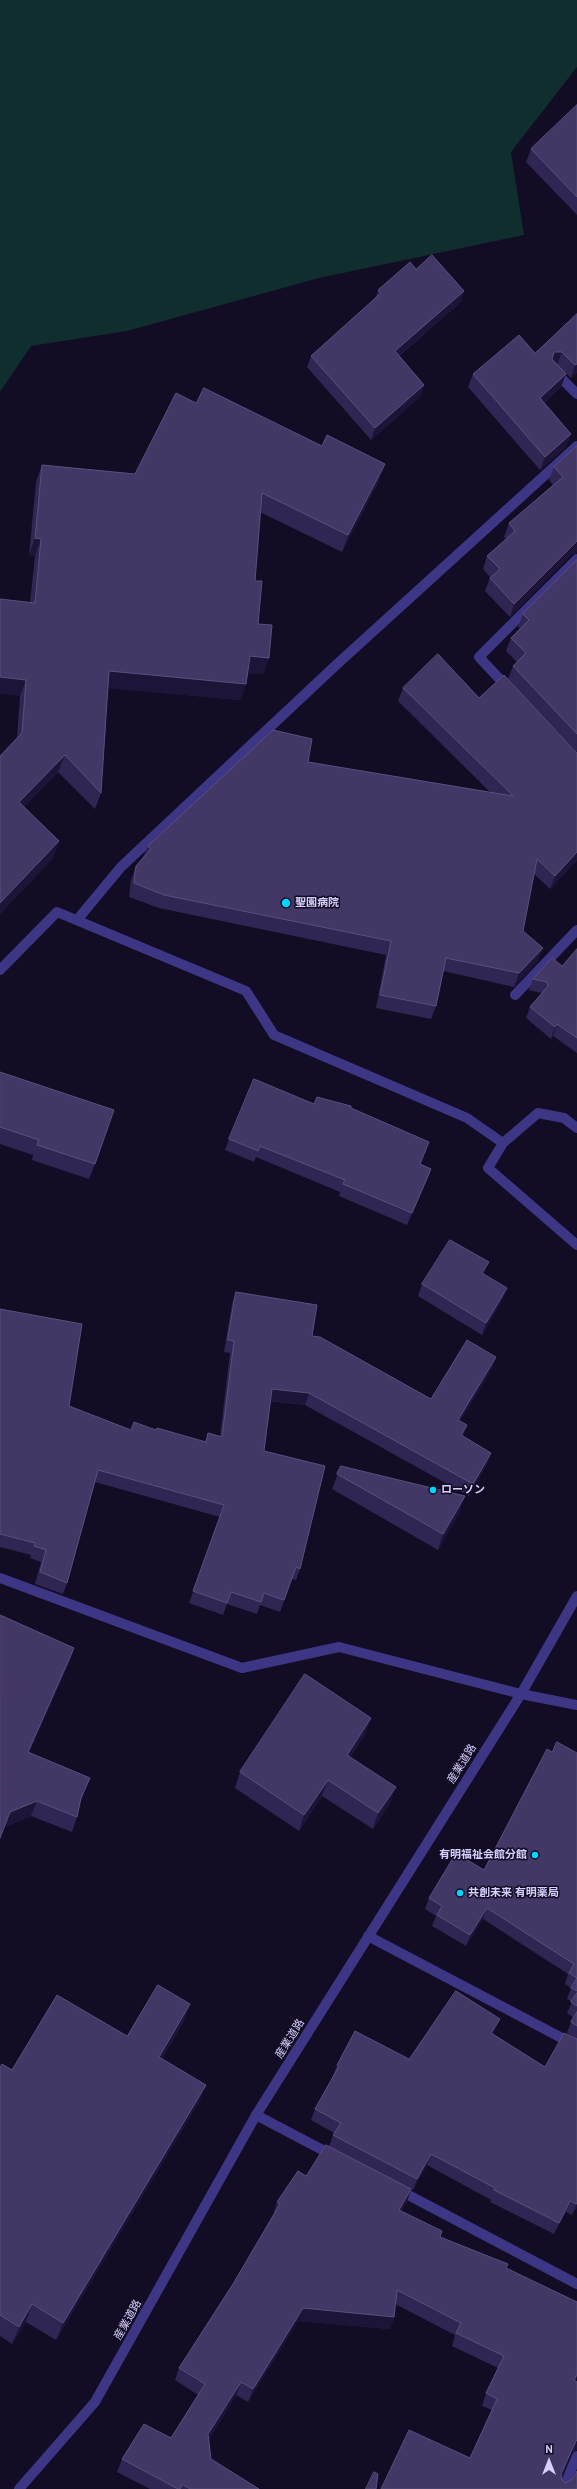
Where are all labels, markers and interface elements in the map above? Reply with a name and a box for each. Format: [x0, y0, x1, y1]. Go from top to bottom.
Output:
place label: 聖園病院 [295, 896, 339, 910]
marker: 聖園病院 [280, 897, 292, 909]
place label: ローソン [441, 1483, 485, 1497]
marker: ローソン [428, 1485, 438, 1495]
street label: 産業道路 [445, 1742, 479, 1786]
place label: 有明福祉会館分館 [439, 1848, 527, 1862]
marker: 有明福祉会館分館 [530, 1850, 540, 1860]
place label: 共創未来 有明薬局 [468, 1886, 559, 1900]
marker: 共創未来 有明薬局 [455, 1888, 465, 1898]
street label: 産業道路 [273, 2017, 307, 2061]
street label: 産業道路 [112, 2298, 144, 2342]
north arrow [529, 2441, 569, 2481]
text: N [545, 2442, 553, 2456]

